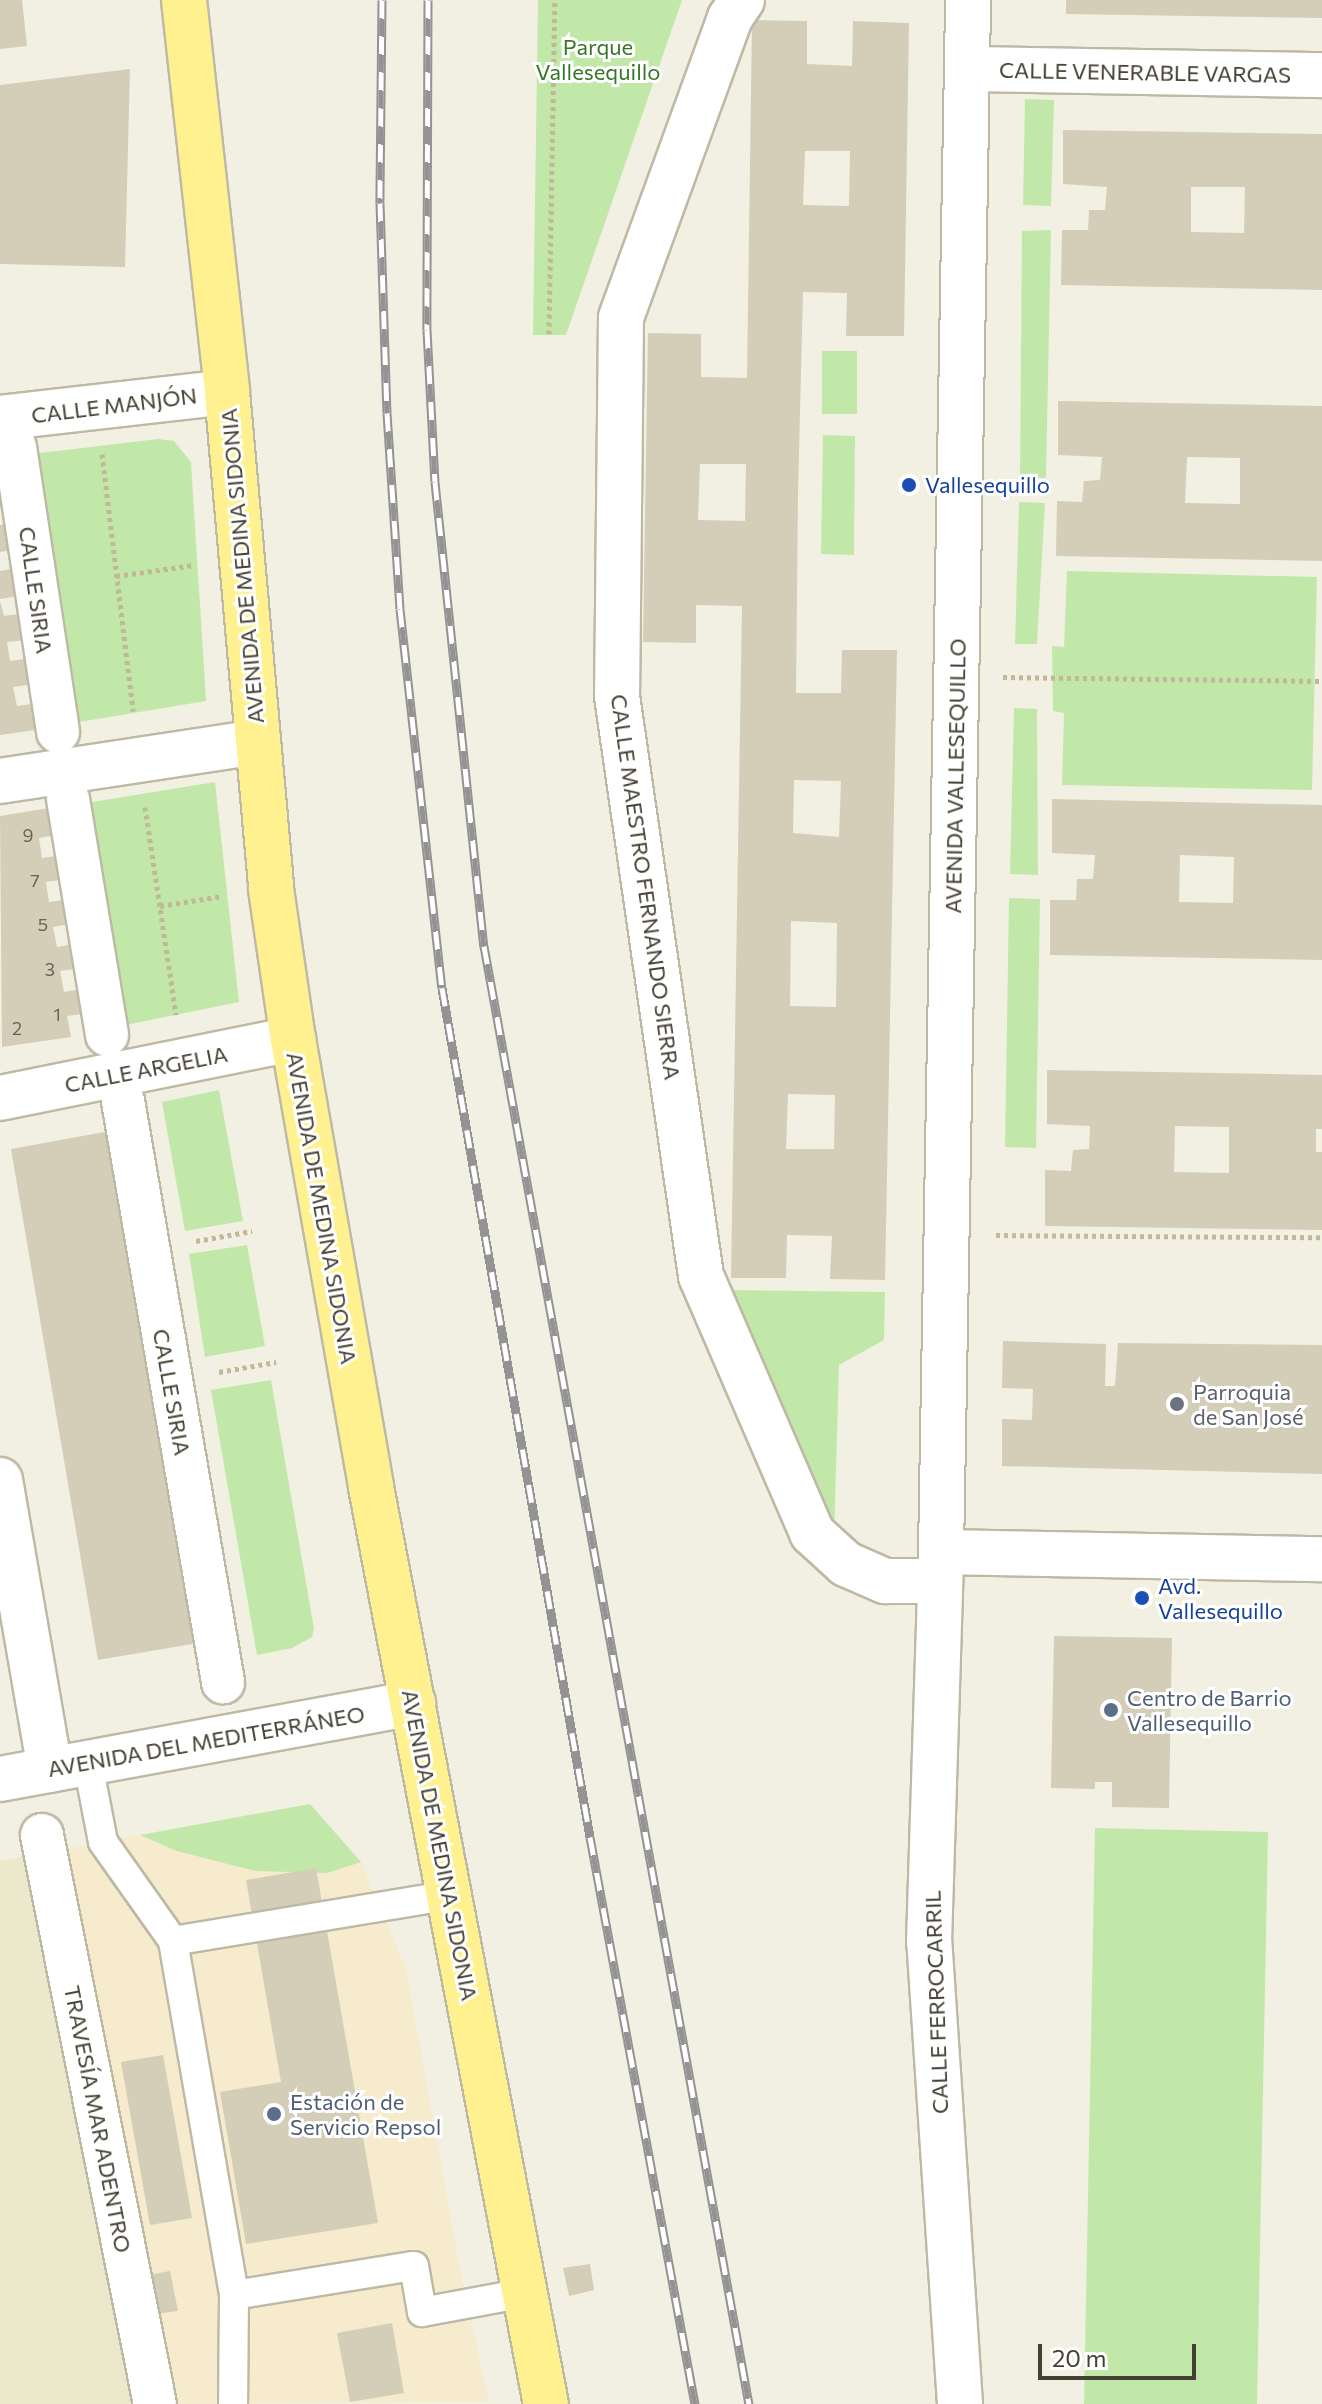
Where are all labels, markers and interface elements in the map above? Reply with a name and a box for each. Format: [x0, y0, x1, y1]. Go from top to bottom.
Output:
park label: Parque Vallesequillo [536, 33, 660, 84]
street label: CALLE VENERABLE VARGAS [999, 56, 1291, 88]
street label: CALLE MANJÓN [30, 382, 198, 428]
street label: AVENIDA DE MEDINA SIDONIA [215, 407, 269, 725]
place label: Vallesequillo [925, 472, 1050, 498]
marker: Vallesequillo [900, 476, 918, 494]
street label: CALLE SIRIA [14, 525, 58, 655]
street label: AVENIDA VALLESEQUILLO [939, 638, 971, 914]
street label: CALLE MAESTRO FERNANDO SIERRA [606, 692, 686, 1082]
house number: 9 [23, 824, 33, 846]
house number: 7 [30, 869, 40, 891]
house number: 5 [38, 913, 48, 935]
house number: 3 [45, 958, 55, 980]
house number: 1 [53, 1003, 61, 1025]
house number: 2 [12, 1017, 22, 1039]
street label: CALLE ARGELIA [62, 1040, 230, 1098]
street label: AVENIDA DE MEDINA SIDONIA [282, 1050, 362, 1366]
street label: CALLE SIRIA [148, 1327, 196, 1457]
place label: Parroquia de San José [1193, 1378, 1304, 1430]
marker: Parroquia de San José [1168, 1395, 1186, 1413]
place label: Avd. Vallesequillo [1158, 1572, 1283, 1624]
marker: Avd. Vallesequillo [1133, 1589, 1151, 1607]
place label: Centro de Barrio Vallesequillo [1127, 1684, 1292, 1736]
street label: AVENIDA DE MEDINA SIDONIA [397, 1687, 483, 2003]
street label: AVENIDA DEL MEDITERRÁNEO [45, 1700, 367, 1782]
marker: Centro de Barrio Vallesequillo [1102, 1701, 1120, 1719]
street label: CALLE FERROCARRIL [919, 1890, 953, 2114]
street label: TRAVESÍA MAR ADENTRO [59, 1983, 137, 2255]
place label: Estación de Servicio Repsol [290, 2088, 441, 2140]
marker: Estación de Servicio Repsol [265, 2105, 283, 2123]
scale bar [1042, 2328, 1200, 2378]
text: 20 m [1052, 2343, 1106, 2372]

